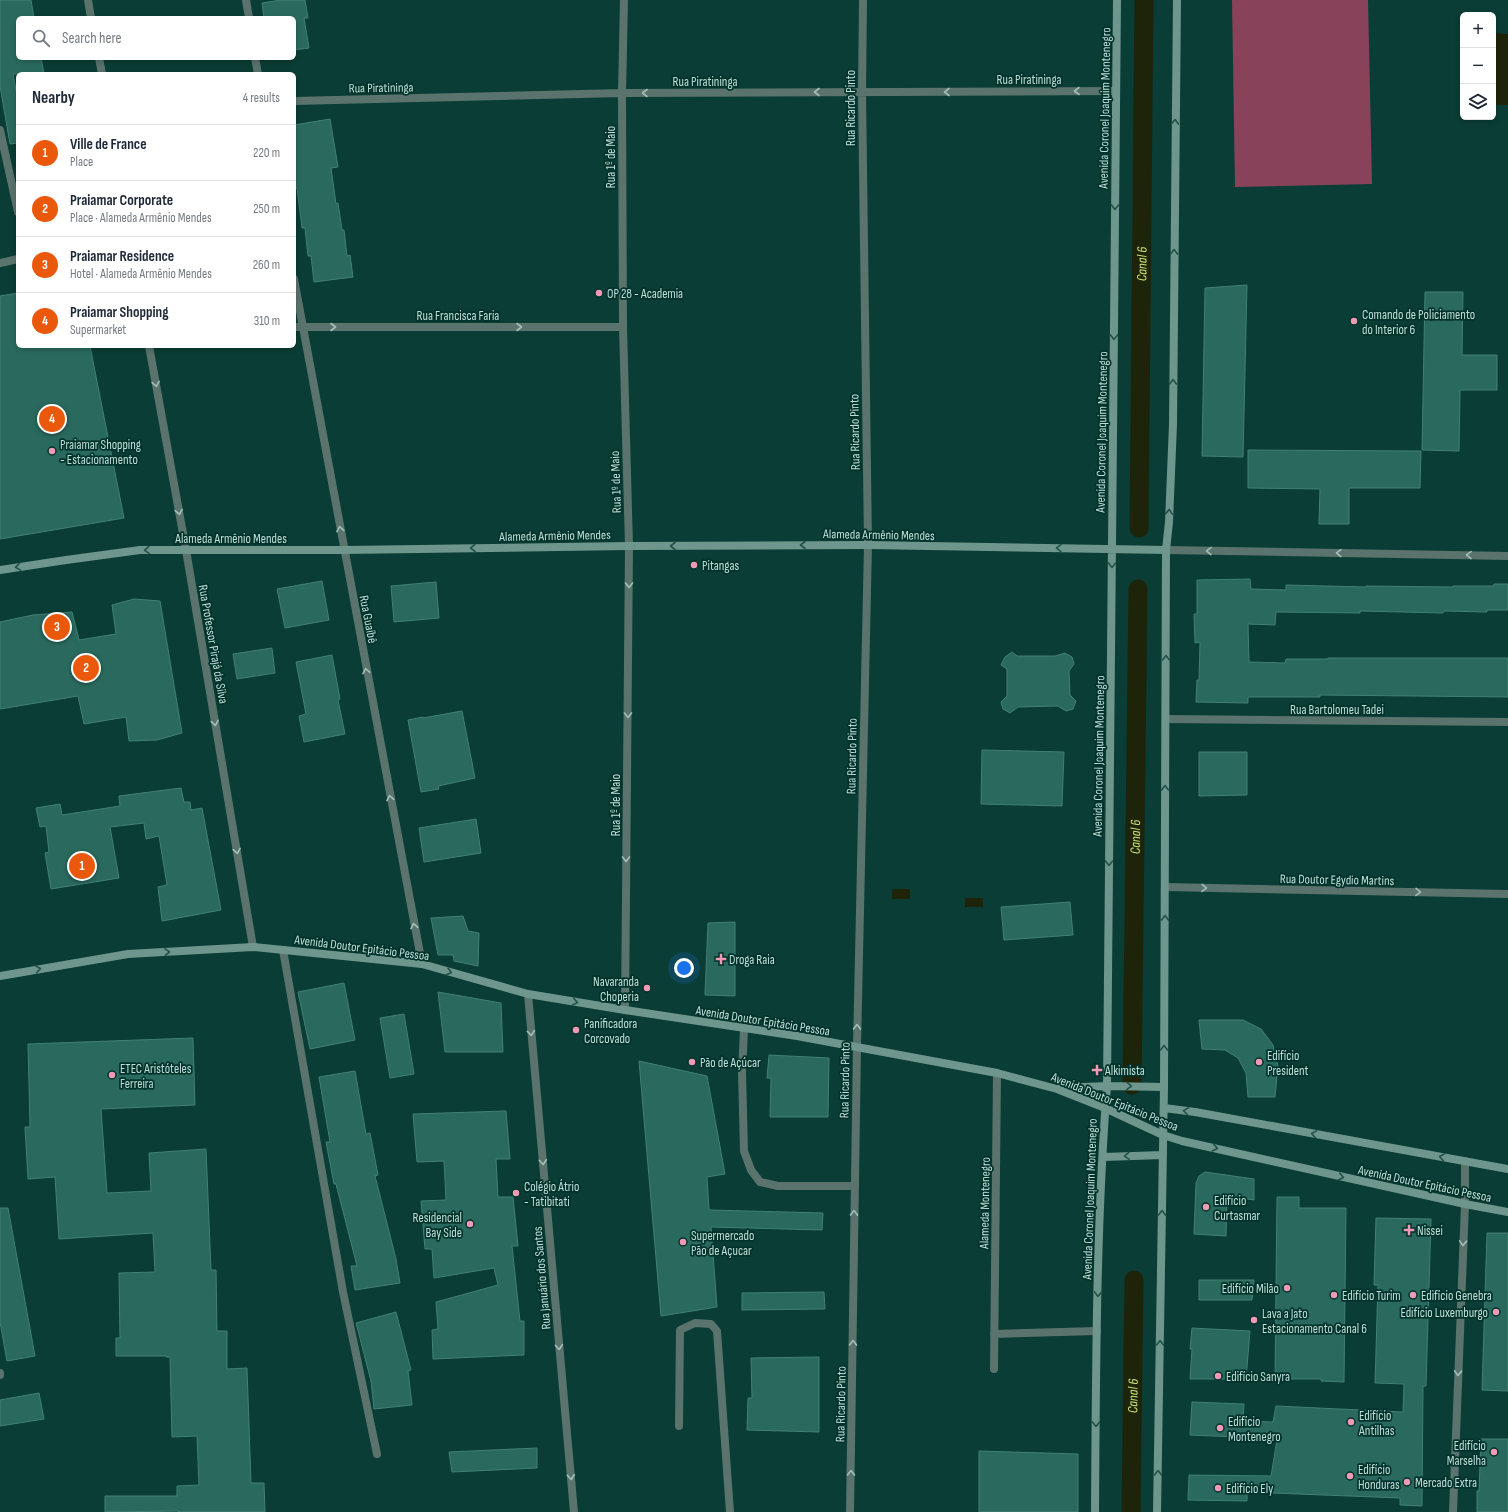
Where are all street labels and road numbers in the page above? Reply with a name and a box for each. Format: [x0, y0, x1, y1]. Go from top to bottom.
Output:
street label: Avenida Coronel Joaquim Montenegro [1096, 27, 1114, 190]
street label: Rua Ricardo Pinto [843, 70, 859, 146]
street label: Rua Piratininga [997, 72, 1061, 88]
street label: Rua Piratininga [673, 74, 737, 90]
street label: Rua Piratininga [348, 79, 414, 97]
street label: Rua 1º de Maio [603, 126, 619, 188]
street label: Rua Francisca Faria [417, 308, 499, 324]
street label: Avenida Coronel Joaquim Montenegro [1093, 351, 1111, 514]
street label: Rua Ricardo Pinto [846, 394, 864, 470]
street label: Rua 1º de Maio [607, 451, 625, 513]
street label: Alameda Armênio Mendes [822, 526, 935, 544]
street label: Alameda Armênio Mendes [498, 527, 611, 545]
street label: Alameda Armênio Mendes [174, 531, 287, 547]
street label: Rua Professor Pirajá da Silva [195, 583, 231, 705]
street label: Rua Guaíbê [356, 594, 380, 645]
street label: Avenida Coronel Joaquim Montenegro [1090, 675, 1108, 838]
street label: Rua Bartolomeu Tadei [1290, 702, 1384, 718]
street label: Rua Ricardo Pinto [843, 718, 861, 794]
street label: Rua 1º de Maio [608, 774, 624, 836]
street label: Rua Doutor Egydio Martins [1280, 871, 1395, 889]
street label: Avenida Doutor Epitácio Pessoa [293, 932, 430, 964]
street label: Avenida Doutor Epitácio Pessoa [694, 1002, 831, 1040]
street label: Rua Ricardo Pinto [836, 1042, 854, 1118]
street label: Avenida Doutor Epitácio Pessoa [1048, 1069, 1181, 1135]
street label: Avenida Coronel Joaquim Montenegro [1079, 1118, 1101, 1281]
street label: Alameda Montenegro [976, 1157, 994, 1250]
street label: Avenida Doutor Epitácio Pessoa [1356, 1162, 1493, 1206]
street label: Rua Januário dos Santos [529, 1225, 554, 1330]
street label: Rua Ricardo Pinto [832, 1366, 850, 1442]

